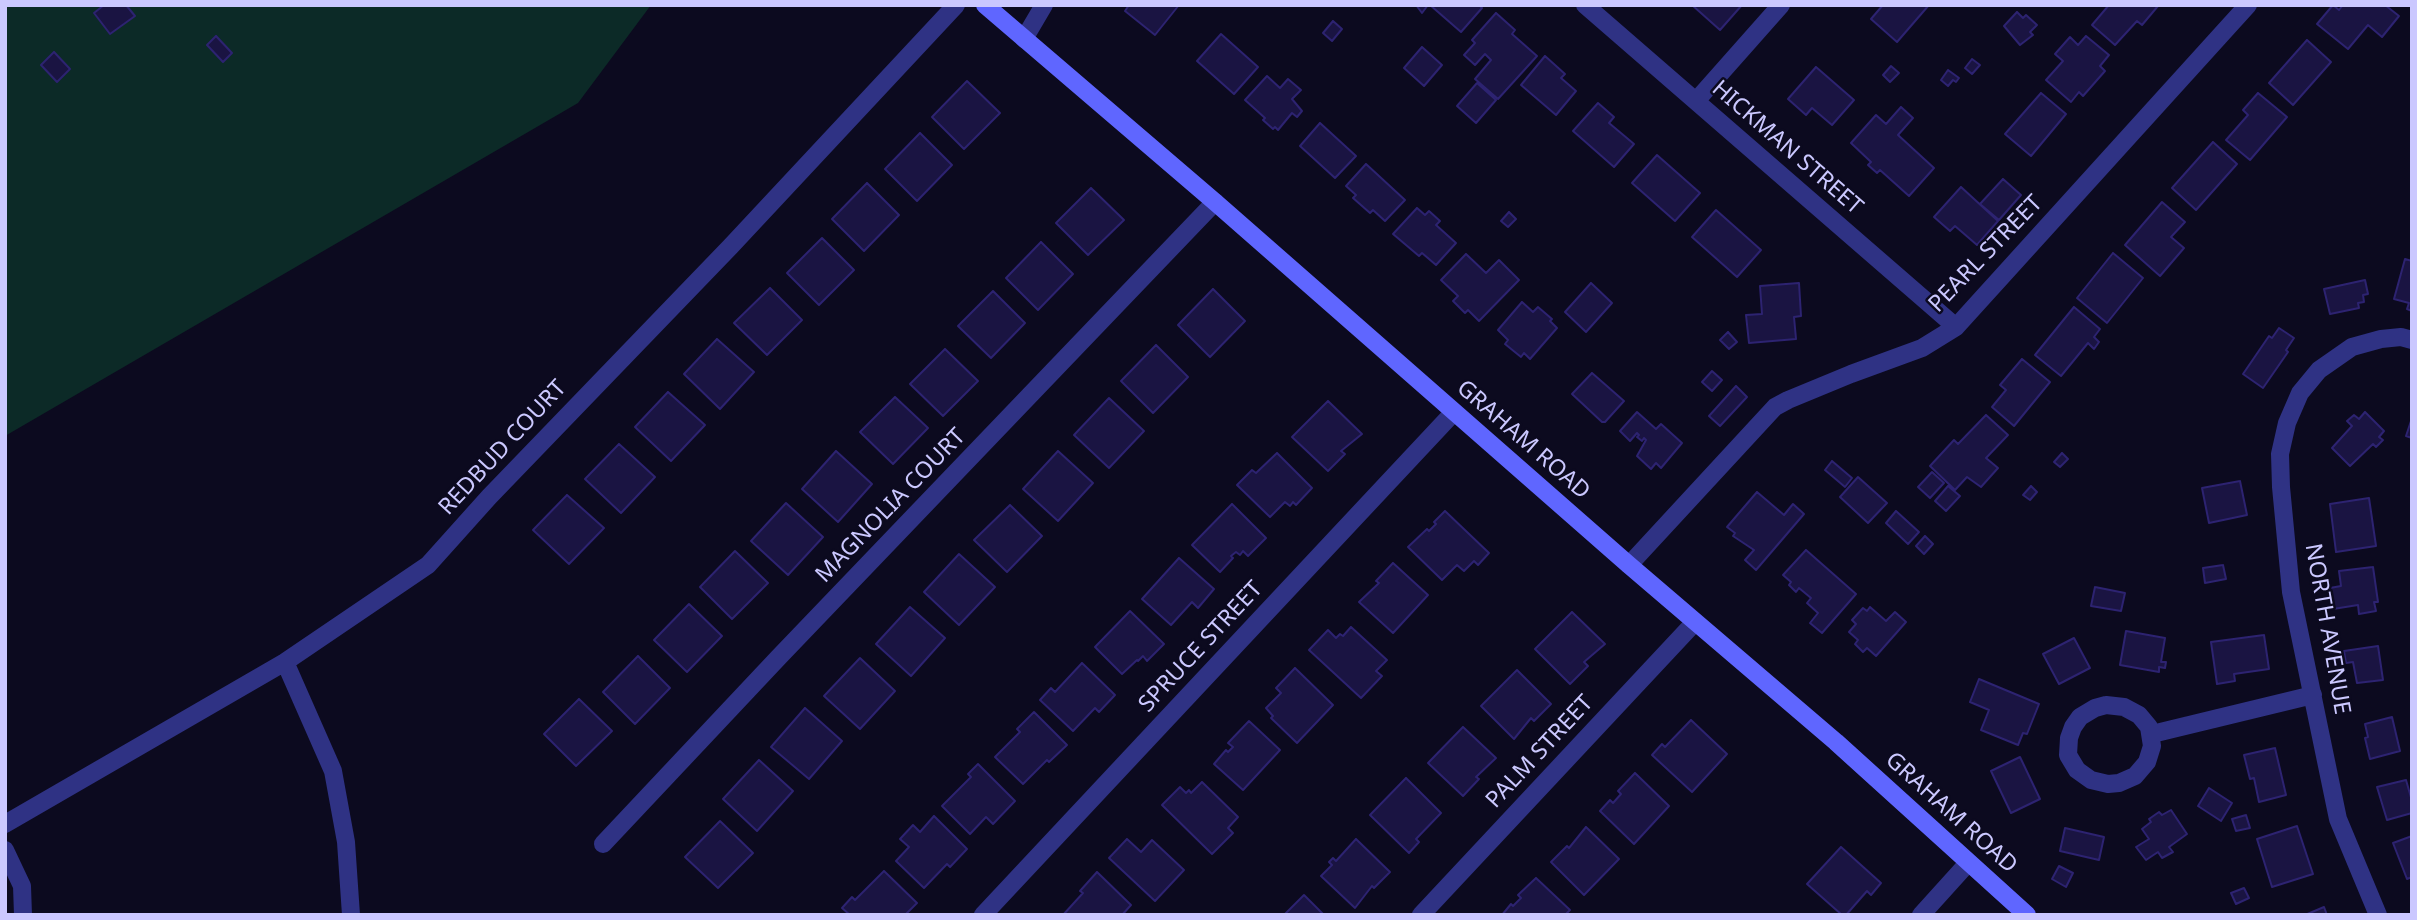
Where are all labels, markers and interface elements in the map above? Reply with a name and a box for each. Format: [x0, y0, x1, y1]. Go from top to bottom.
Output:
street label: HICKMAN STREET [1706, 75, 1868, 221]
street label: PEARL STREET [1923, 190, 2049, 318]
street label: REDBUD COURT [433, 375, 573, 521]
street label: GRAHAM ROAD [1451, 375, 1595, 505]
street label: MAGNOLIA COURT [810, 423, 972, 589]
street label: NORTH AVENUE [2298, 541, 2356, 717]
street label: SPRUCE STREET [1133, 576, 1269, 718]
street label: PALM STREET [1481, 690, 1599, 814]
street label: GRAHAM ROAD [1879, 747, 2023, 879]

